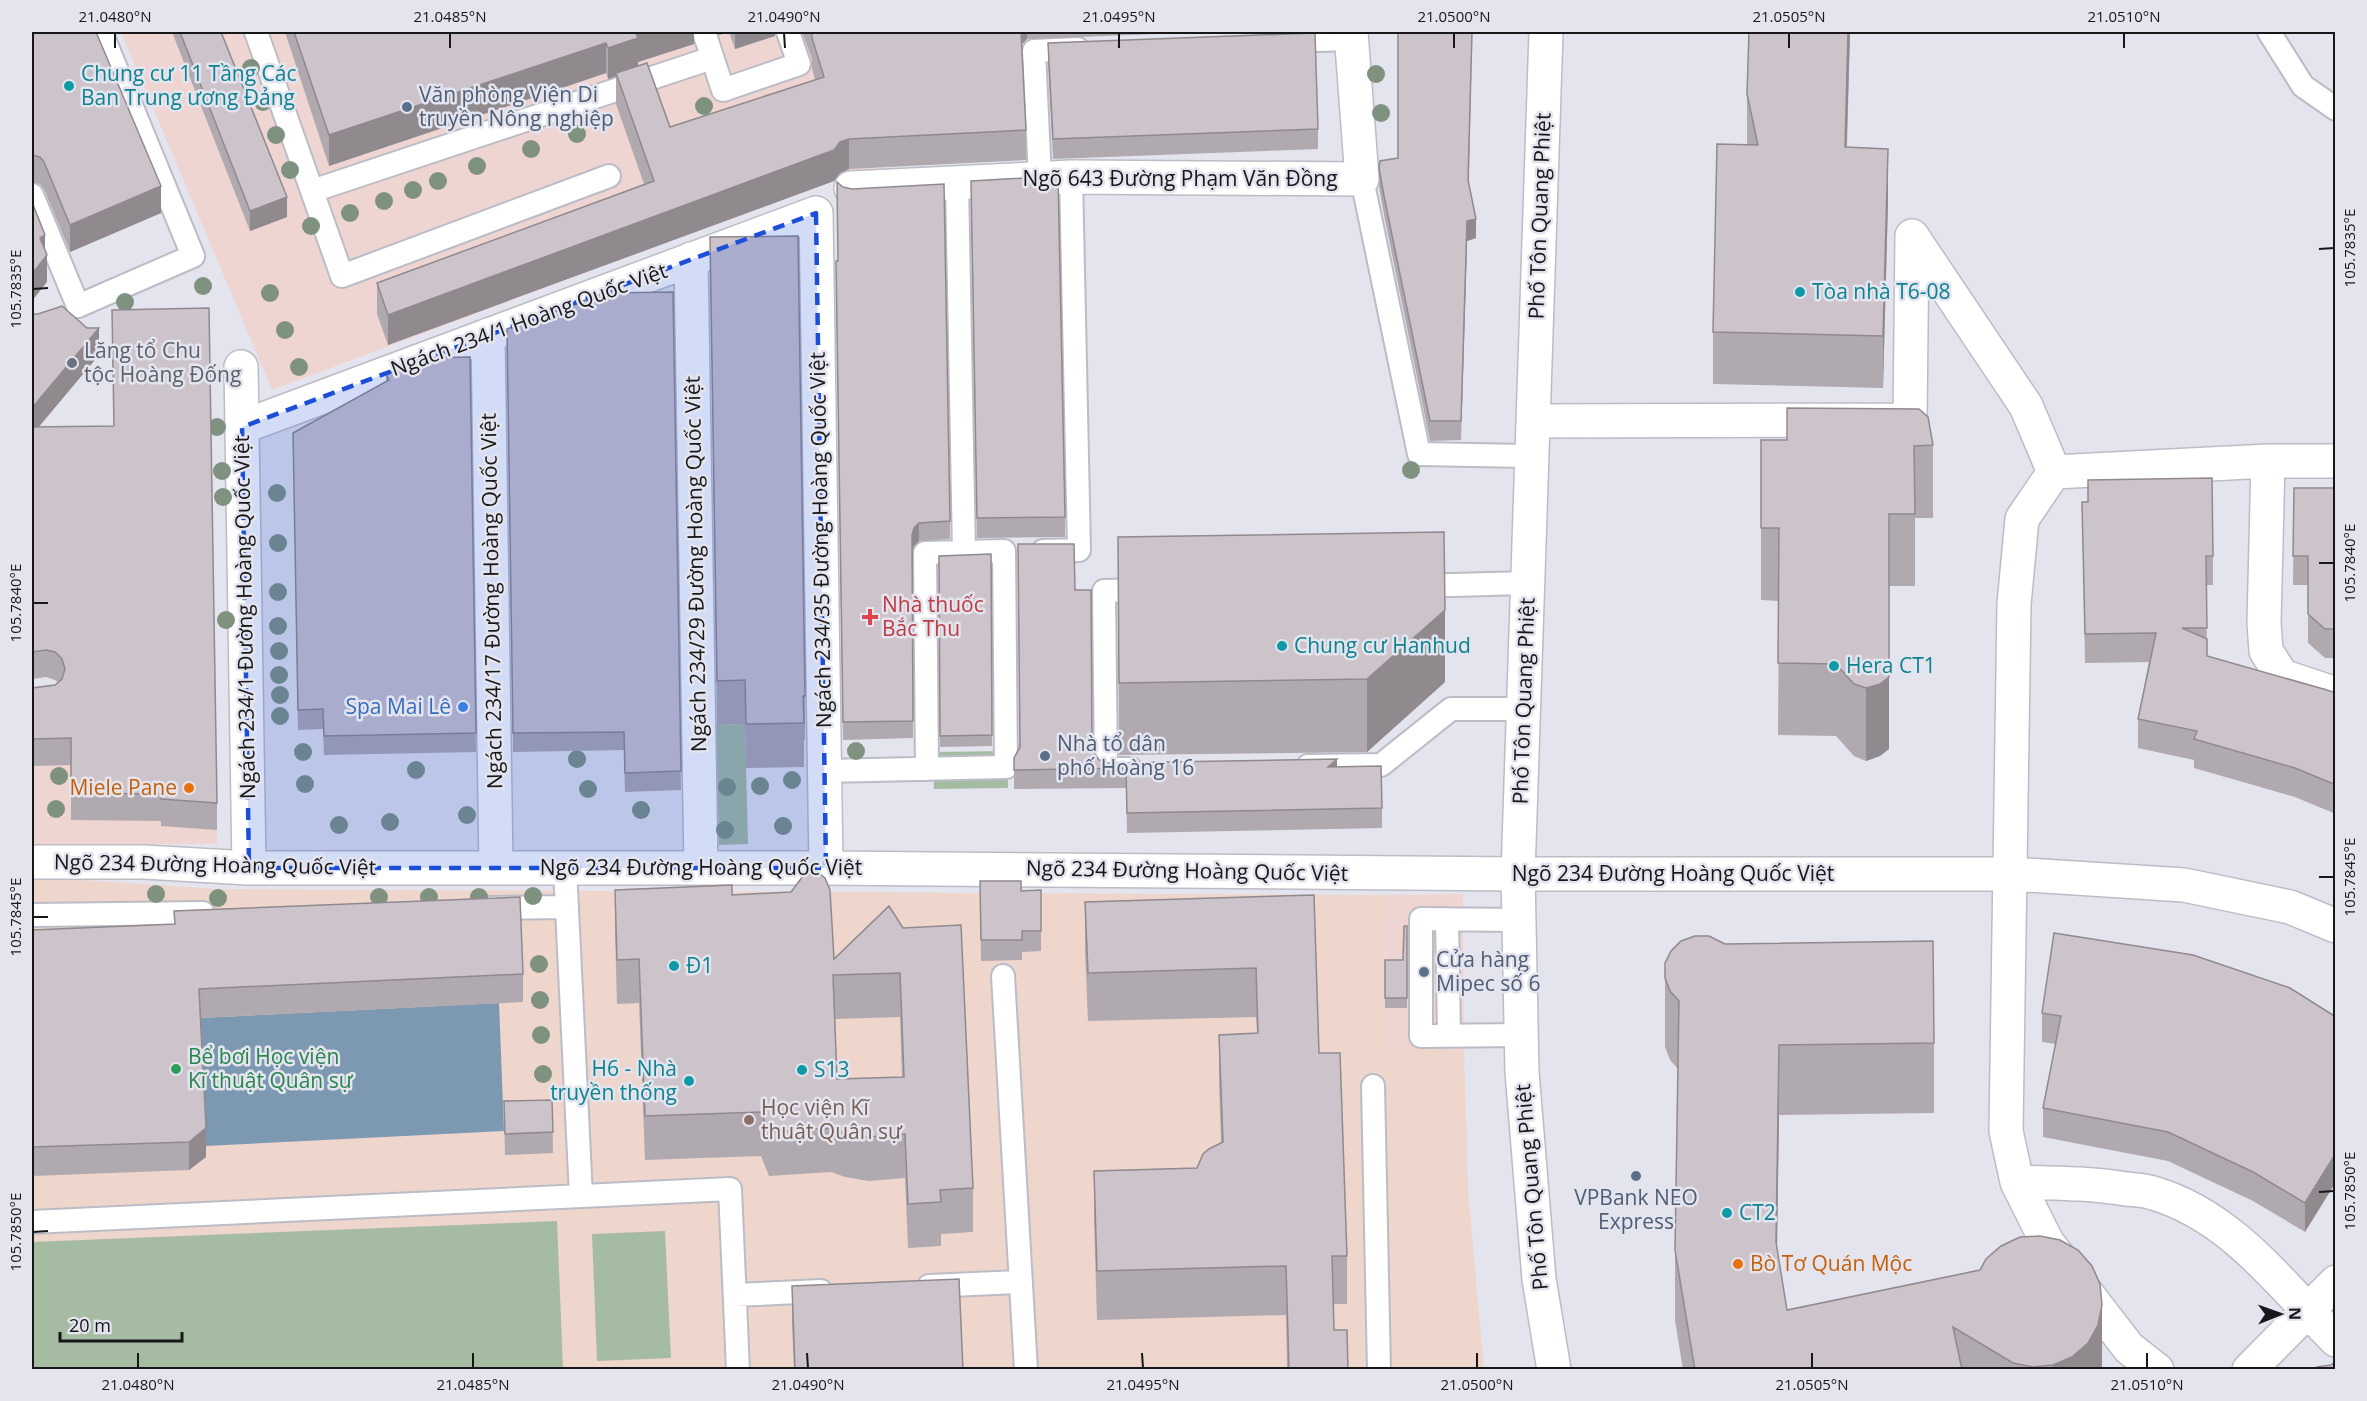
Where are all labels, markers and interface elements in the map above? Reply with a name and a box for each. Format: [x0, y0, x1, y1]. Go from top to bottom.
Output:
text: 21.0480°N [78, 6, 152, 26]
text: 21.0485°N [413, 6, 487, 26]
text: 21.0490°N [747, 6, 821, 26]
text: 21.0495°N [1082, 6, 1156, 26]
text: 21.0500°N [1417, 6, 1491, 26]
text: 21.0505°N [1752, 6, 1826, 26]
text: 21.0510°N [2087, 6, 2161, 26]
place label: Chung cư 11 Tầng Các Ban Trung ương Đảng [81, 59, 297, 111]
marker: Chung cư 11 Tầng Các Ban Trung ương Đảng [62, 79, 76, 93]
place label: Văn phòng Viện Di truyền Nông nghiệp [419, 80, 614, 132]
marker: Văn phòng Viện Di truyền Nông nghiệp [400, 100, 414, 114]
street label: Phố Tôn Quang Phiệt [1521, 112, 1557, 320]
street label: Ngõ 643 Đường Phạm Văn Đồng [1022, 164, 1338, 192]
text: 105.7835°E [2339, 209, 2359, 287]
text: 105.7835°E [5, 250, 25, 328]
street label: Ngách 234/1 Hoàng Quốc Việt [386, 256, 671, 382]
place label: Tòa nhà T6-08 [1812, 277, 1951, 305]
marker: Tòa nhà T6-08 [1793, 285, 1807, 299]
place label: Lăng tổ Chu tộc Hoàng Đống [84, 336, 241, 388]
street label: Ngách 234/35 Đường Hoàng Quốc Việt [803, 352, 837, 728]
marker: Lăng tổ Chu tộc Hoàng Đống [65, 356, 79, 370]
street label: Ngách 234/29 Đường Hoàng Quốc Việt [678, 376, 712, 752]
street label: Ngách 234/17 Đường Hoàng Quốc Việt [474, 413, 508, 789]
street label: Ngách 234/1 Đường Hoàng Quốc Việt [227, 435, 261, 799]
text: 105.7840°E [2339, 524, 2359, 602]
text: 105.7840°E [5, 564, 25, 642]
place label: Nhà thuốc Bắc Thu [882, 590, 984, 642]
street label: Phố Tôn Quang Phiệt [1505, 597, 1541, 805]
marker: Nhà thuốc Bắc Thu [863, 610, 877, 624]
place label: Chung cư Hanhud [1294, 631, 1471, 659]
marker: Chung cư Hanhud [1275, 639, 1289, 653]
place label: Hera CT1 [1846, 651, 1936, 679]
marker: Hera CT1 [1827, 659, 1841, 673]
place label: Spa Mai Lê [345, 692, 451, 720]
marker: Spa Mai Lê [456, 700, 470, 714]
place label: Nhà tổ dân phố Hoàng 16 [1057, 729, 1194, 781]
marker: Nhà tổ dân phố Hoàng 16 [1038, 749, 1052, 763]
place label: Miele Pane [69, 773, 177, 801]
marker: Miele Pane [182, 781, 196, 795]
text: 105.7845°E [2339, 838, 2359, 916]
street label: Ngõ 234 Đường Hoàng Quốc Việt [54, 847, 376, 881]
street label: Ngõ 234 Đường Hoàng Quốc Việt [540, 853, 862, 881]
street label: Ngõ 234 Đường Hoàng Quốc Việt [1026, 853, 1348, 887]
street label: Ngõ 234 Đường Hoàng Quốc Việt [1512, 859, 1834, 887]
text: 105.7845°E [5, 878, 25, 956]
place label: Cửa hàng Mipec số 6 [1436, 945, 1540, 997]
place label: Đ1 [686, 951, 713, 979]
marker: Đ1 [667, 959, 681, 973]
marker: Cửa hàng Mipec số 6 [1417, 965, 1431, 979]
place label: Bể bơi Học viện Kĩ thuật Quân sự [188, 1042, 354, 1094]
place label: H6 - Nhà truyền thống [550, 1054, 677, 1106]
place label: S13 [814, 1055, 850, 1083]
marker: Bể bơi Học viện Kĩ thuật Quân sự [169, 1062, 183, 1076]
marker: S13 [795, 1063, 809, 1077]
marker: H6 - Nhà truyền thống [682, 1074, 696, 1088]
street label: Phố Tôn Quang Phiệt [1508, 1083, 1554, 1291]
place label: Học viện Kĩ thuật Quân sự [761, 1093, 903, 1145]
marker: Học viện Kĩ thuật Quân sự [742, 1113, 756, 1127]
text: 105.7850°E [2339, 1152, 2359, 1230]
marker: VPBank NEO Express [1629, 1169, 1643, 1183]
place label: VPBank NEO Express [1574, 1183, 1698, 1235]
text: 105.7850°E [5, 1193, 25, 1271]
place label: CT2 [1739, 1198, 1776, 1226]
marker: CT2 [1720, 1206, 1734, 1220]
place label: Bò Tơ Quán Mộc [1750, 1249, 1912, 1277]
marker: Bò Tơ Quán Mộc [1731, 1257, 1745, 1271]
north arrow [2250, 1284, 2310, 1344]
scale bar [60, 1305, 182, 1343]
text: N [2284, 1307, 2306, 1320]
text: 20 m [69, 1313, 111, 1337]
text: 21.0480°N [101, 1374, 175, 1394]
text: 21.0485°N [436, 1374, 510, 1394]
text: 21.0490°N [771, 1374, 845, 1394]
text: 21.0495°N [1106, 1374, 1180, 1394]
text: 21.0500°N [1440, 1374, 1514, 1394]
text: 21.0505°N [1775, 1374, 1849, 1394]
text: 21.0510°N [2110, 1374, 2184, 1394]

